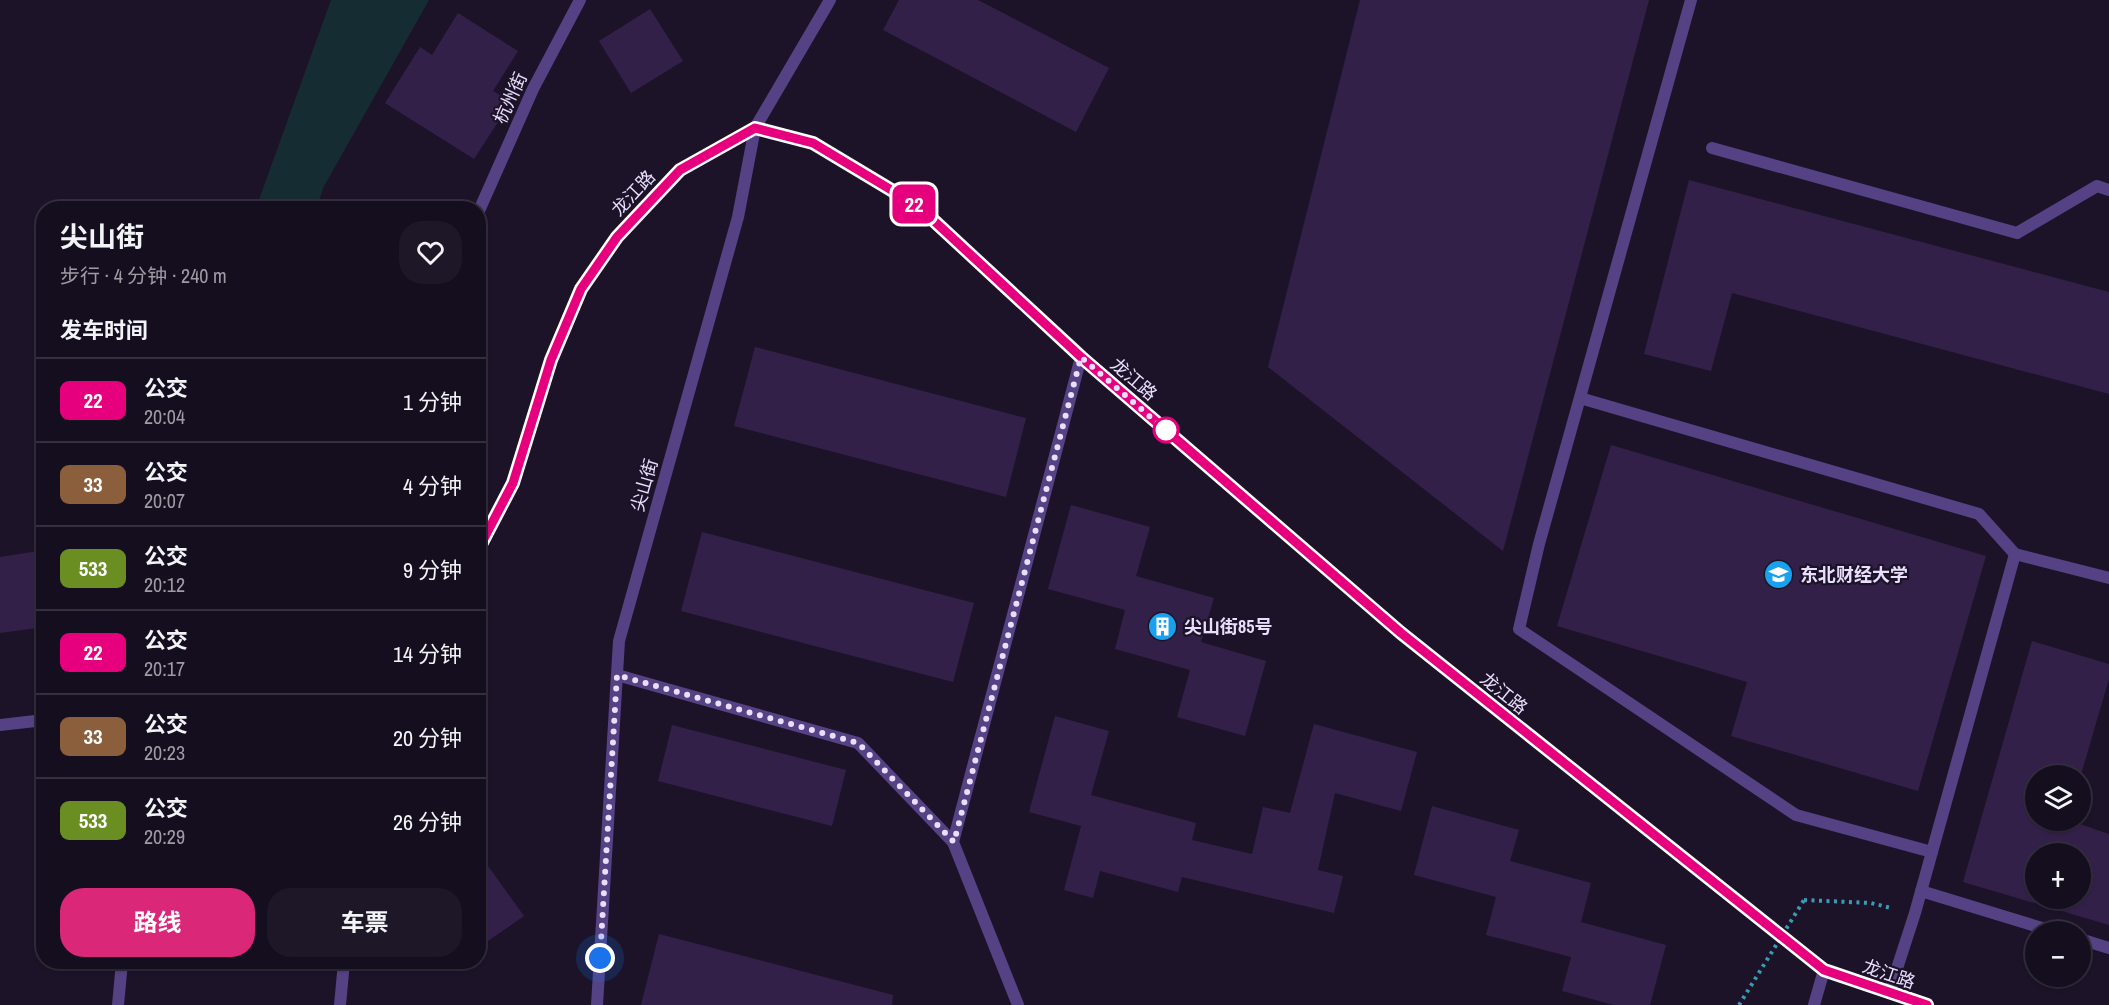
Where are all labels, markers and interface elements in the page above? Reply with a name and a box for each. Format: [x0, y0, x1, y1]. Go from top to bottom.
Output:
street label: 杭州街 [487, 68, 533, 128]
street label: 龙江路 [605, 165, 661, 221]
line badge: 22 [887, 184, 941, 224]
text: 22 [904, 190, 924, 219]
text: 尖山街 [60, 218, 144, 256]
button: heart [399, 221, 462, 284]
text: 步行 · 4 分钟 · 240 m [60, 262, 227, 289]
text: 发车时间 [60, 315, 148, 345]
street label: 龙江路 [1105, 352, 1163, 406]
text: 公交 [144, 373, 188, 403]
text: 22 [83, 386, 103, 415]
text: 1 分钟 [403, 387, 462, 417]
text: 20:04 [144, 403, 185, 430]
unlabelled marker [1153, 417, 1179, 443]
street label: 尖山街 [625, 456, 663, 514]
text: 公交 [144, 457, 188, 487]
text: 33 [83, 470, 103, 499]
text: 4 分钟 [403, 471, 462, 501]
text: 20:07 [144, 487, 185, 514]
text: 公交 [144, 541, 188, 571]
text: 533 [79, 554, 107, 583]
text: 9 分钟 [403, 555, 462, 585]
school or university icon: 东北财经大学 [1763, 558, 1795, 590]
place label: 东北财经大学 [1800, 562, 1908, 587]
text: 20:12 [144, 571, 185, 598]
building icon: 尖山街85号 [1147, 610, 1179, 642]
place label: 尖山街85号 [1184, 614, 1272, 639]
text: 公交 [144, 625, 188, 655]
text: 22 [83, 638, 103, 667]
text: 14 分钟 [393, 639, 462, 669]
text: 20:17 [144, 655, 185, 682]
street label: 龙江路 [1475, 666, 1533, 720]
text: 公交 [144, 709, 188, 739]
text: 33 [83, 722, 103, 751]
text: 20 分钟 [393, 723, 462, 753]
text: 20:23 [144, 739, 185, 766]
map controls [2025, 765, 2091, 987]
button: layers [2025, 765, 2091, 831]
text: 公交 [144, 793, 188, 823]
text: 533 [79, 806, 107, 835]
text: 26 分钟 [393, 807, 462, 837]
text: 20:29 [144, 823, 185, 850]
button: + [2025, 843, 2091, 909]
button: 路线 [60, 888, 255, 957]
button: 车票 [267, 888, 462, 957]
button: − [2025, 921, 2091, 987]
your location [585, 943, 615, 973]
street label: 龙江路 [1859, 953, 1919, 995]

